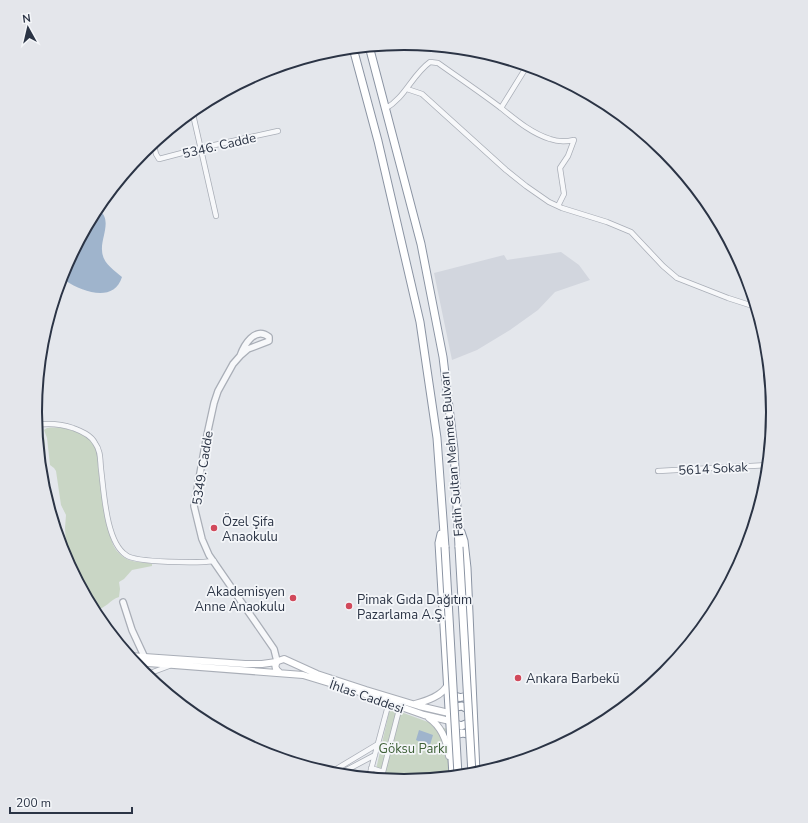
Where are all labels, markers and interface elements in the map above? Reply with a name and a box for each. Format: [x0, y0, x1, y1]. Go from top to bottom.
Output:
north arrow [8, 8, 48, 48]
text: N [22, 11, 32, 27]
street label: 5346. Cadde [181, 129, 258, 163]
street label: Fatih Sultan Mehmet Bulvarı [436, 371, 468, 537]
street label: 5349. Cadde [188, 430, 218, 507]
street label: 5614 Sokak [678, 458, 749, 480]
place label: Özel Şifa Anaokulu [222, 512, 278, 546]
marker: Özel Şifa Anaokulu [209, 523, 219, 533]
place label: Akademisyen Anne Anaokulu [195, 583, 285, 616]
place label: Pimak Gıda Dağıtım Pazarlama A.Ş. [357, 591, 472, 624]
marker: Akademisyen Anne Anaokulu [288, 593, 298, 603]
marker: Pimak Gıda Dağıtım Pazarlama A.Ş. [344, 601, 354, 611]
place label: Ankara Barbekü [526, 670, 620, 688]
marker: Ankara Barbekü [513, 673, 523, 683]
street label: İhlas Caddesi [327, 675, 407, 718]
park label: Göksu Parkı [379, 740, 447, 758]
scale bar [10, 789, 132, 815]
text: 200 m [16, 795, 51, 811]

